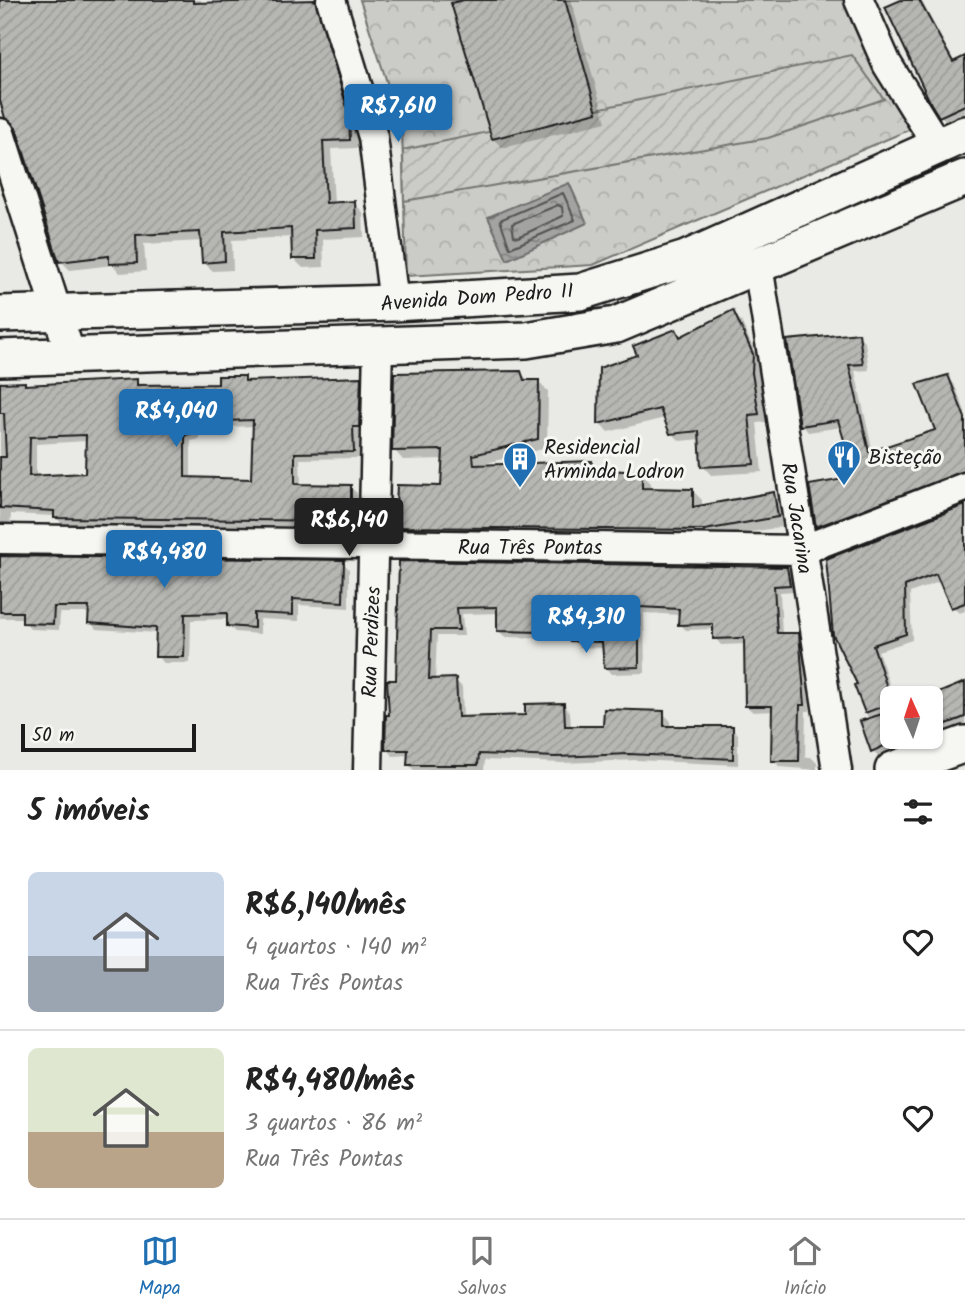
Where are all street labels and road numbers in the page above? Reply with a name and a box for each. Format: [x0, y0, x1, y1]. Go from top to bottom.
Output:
street label: Avenida Dom Pedro II [379, 275, 575, 322]
street label: Rua Jacarina [770, 460, 821, 576]
street label: Rua Três Pontas [458, 532, 602, 565]
street label: Rua Perdizes [354, 586, 391, 698]

